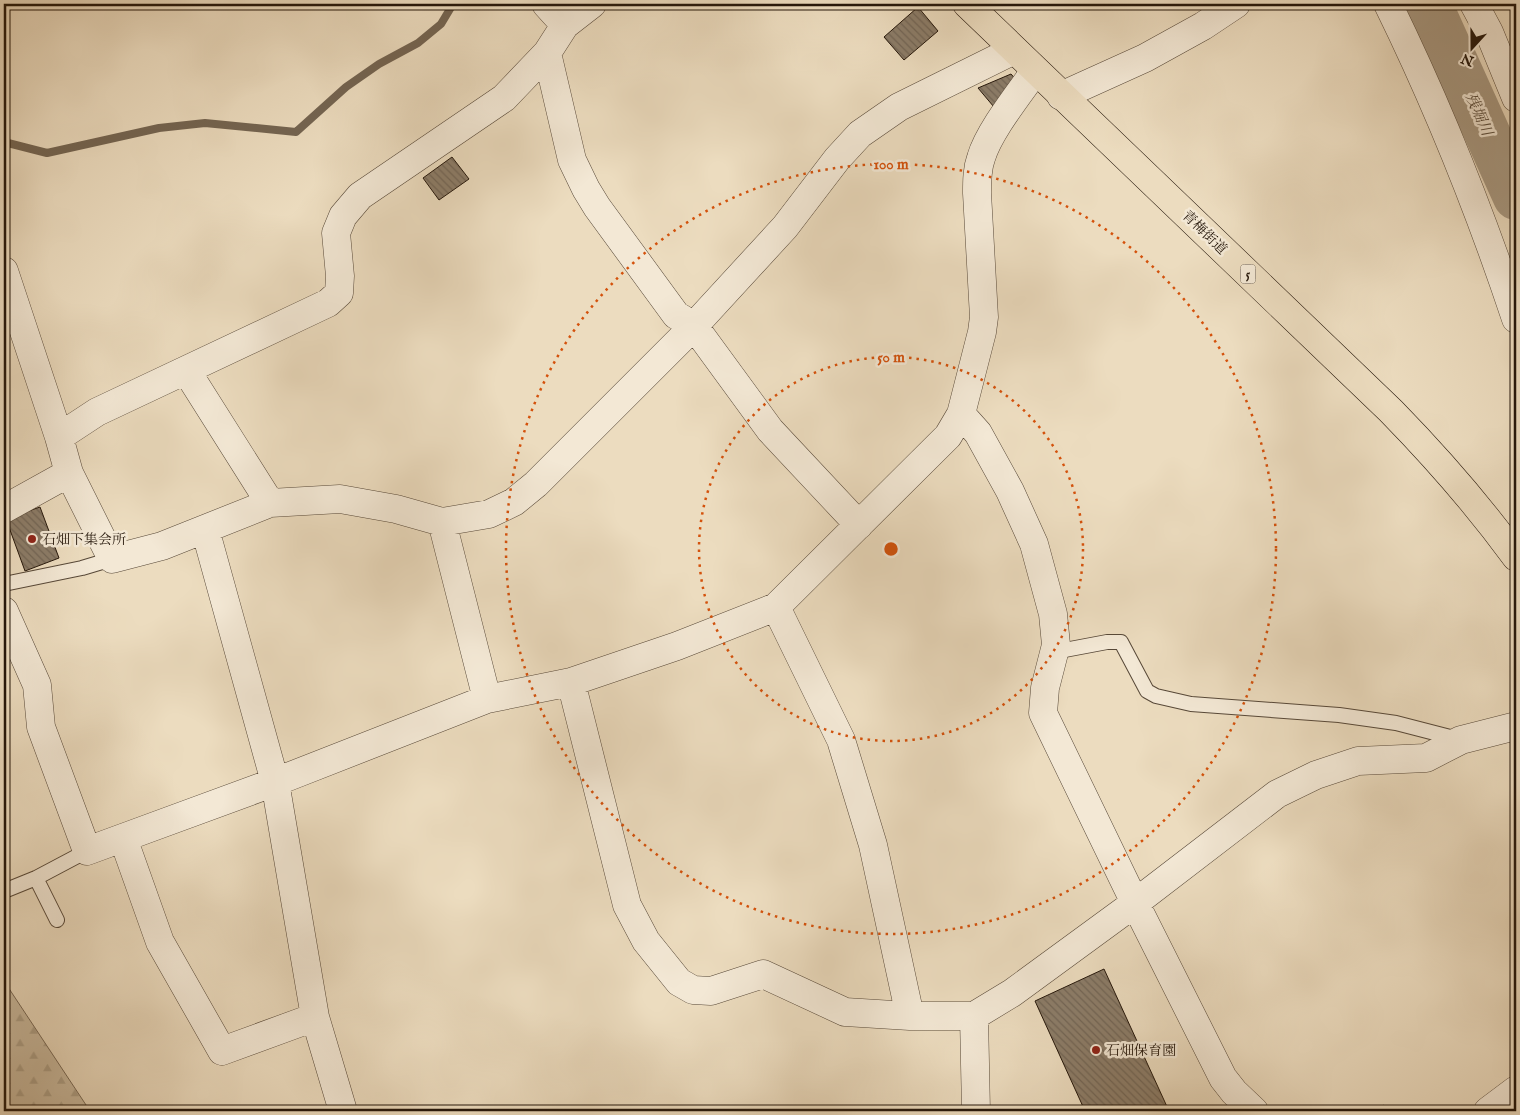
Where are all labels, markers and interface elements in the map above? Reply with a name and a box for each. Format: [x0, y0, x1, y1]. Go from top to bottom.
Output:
north arrow [1448, 22, 1498, 72]
text: N [1459, 49, 1478, 70]
water label: 残堀川 [1461, 90, 1497, 140]
text: 100 m [873, 155, 909, 174]
street label: 青梅街道 [1178, 207, 1231, 259]
road number: 5 [1240, 264, 1256, 284]
text: 50 m [877, 348, 905, 367]
place label: 石畑下集会所 [42, 531, 126, 549]
marker: 石畑下集会所 [26, 533, 38, 545]
centre of rings [882, 540, 900, 558]
place label: 石畑保育園 [1106, 1042, 1176, 1060]
marker: 石畑保育園 [1090, 1044, 1102, 1056]

